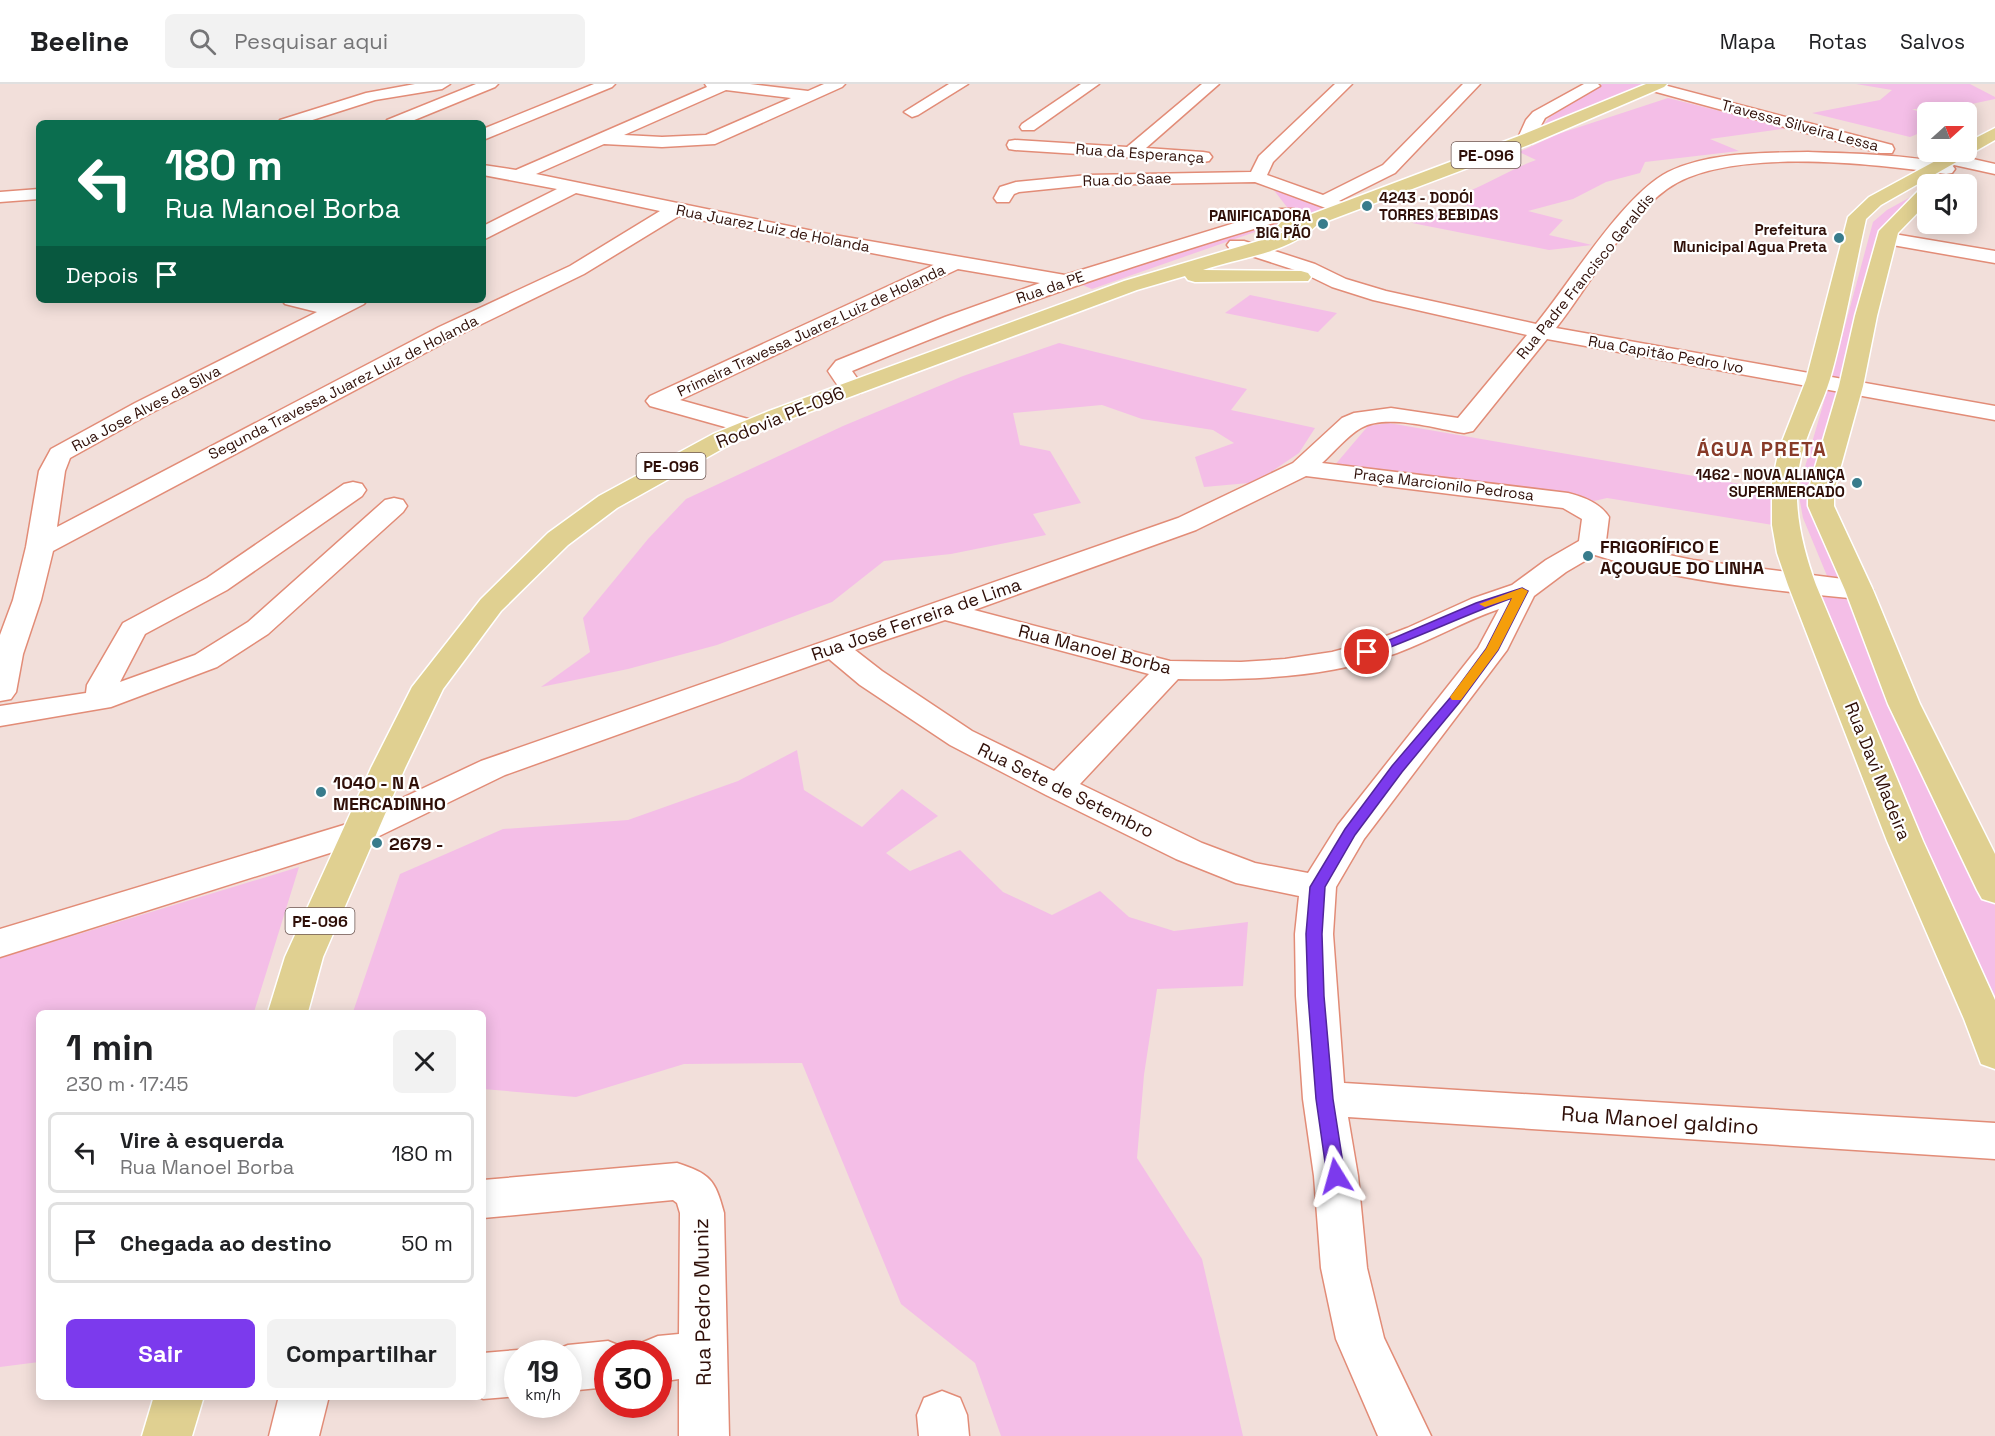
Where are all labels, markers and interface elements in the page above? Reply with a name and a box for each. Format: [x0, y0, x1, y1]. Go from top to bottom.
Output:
search box [165, 14, 585, 68]
text: Beeline [30, 23, 129, 59]
icon: search [186, 25, 219, 58]
text: Pesquisar aqui [234, 27, 388, 55]
text: Mapa [1720, 28, 1775, 55]
text: Rotas [1808, 28, 1867, 55]
text: Salvos [1900, 28, 1965, 55]
street label: Travessa Silveira Lessa [1719, 95, 1881, 155]
north arrow [1917, 102, 1977, 162]
map controls [1917, 102, 1977, 234]
text: 180 m [165, 139, 283, 192]
street label: Rua da Esperança [1075, 139, 1205, 167]
road number: PE-096 [1452, 142, 1520, 168]
icon: left [66, 144, 144, 222]
street label: Rua do Saae [1082, 168, 1172, 190]
button: sound [1917, 174, 1977, 234]
place label: 4243 - DODÓI TORRES BEBIDAS [1379, 188, 1498, 224]
street label: Rua Padre Francisco Geraldis [1512, 189, 1658, 363]
text: Rua Manoel Borba [165, 191, 400, 226]
marker: 4243 - DODÓI TORRES BEBIDAS [1360, 199, 1374, 213]
street label: Rua Juarez Luiz de Holanda [674, 200, 872, 256]
place label: PANIFICADORA BIG PÃO [1209, 206, 1311, 242]
marker: PANIFICADORA BIG PÃO [1316, 217, 1330, 231]
place label: Prefeitura Municipal Agua Preta [1673, 220, 1827, 256]
marker: Prefeitura Municipal Agua Preta [1832, 231, 1846, 245]
icon: arrive [150, 258, 183, 291]
street label: Primeira Travessa Juarez Luiz de Holanda [674, 259, 948, 401]
text: Depois [66, 261, 138, 289]
street label: Rua da PE [1013, 267, 1087, 307]
street label: Segunda Travessa Juarez Luiz de Holanda [205, 310, 481, 464]
street label: Rua Capitão Pedro Ivo [1587, 331, 1745, 377]
street label: Rua Jose Alves da Silva [68, 360, 224, 455]
street label: Rodovia PE-096 [712, 381, 848, 453]
district label: ÁGUA PRETA [1697, 436, 1827, 462]
road number: PE-096 [636, 453, 706, 479]
street label: Praça Marcionilo Pedrosa [1353, 464, 1536, 505]
place label: 1462 - NOVA ALIANÇA SUPERMERCADO [1696, 465, 1845, 501]
marker: 1462 - NOVA ALIANÇA SUPERMERCADO [1850, 476, 1864, 490]
place label: FRIGORÍFICO E AÇOUGUE DO LINHA [1600, 535, 1765, 579]
marker: FRIGORÍFICO E AÇOUGUE DO LINHA [1581, 549, 1595, 563]
street label: Rua José Ferreira de Lima [808, 572, 1024, 666]
street label: Rua Manoel Borba [1016, 619, 1174, 679]
pin [1341, 626, 1392, 677]
icon: arrive [1350, 635, 1383, 668]
street label: Rua Davi Madeira [1840, 699, 1916, 843]
street label: Rua Sete de Setembro [974, 737, 1158, 843]
place label: 1040 - N A MERCADINHO [333, 771, 446, 815]
marker: 1040 - N A MERCADINHO [314, 785, 328, 799]
place label: 2679 - [389, 832, 444, 855]
marker: 2679 - [370, 836, 384, 850]
road number: PE-096 [286, 908, 354, 934]
text: 1 min [66, 1025, 154, 1071]
button: close [393, 1030, 456, 1093]
text: 230 m · 17:45 [66, 1071, 188, 1097]
street label: Rua Manoel galdino [1560, 1100, 1760, 1140]
text: Vire à esquerda [120, 1126, 284, 1154]
icon: left [69, 1136, 102, 1169]
text: 180 m [391, 1139, 453, 1167]
position arrow [1304, 1144, 1368, 1208]
text: Rua Manoel Borba [120, 1154, 294, 1180]
street label: Rua Pedro Muniz [687, 1218, 717, 1386]
icon: arrive [69, 1226, 102, 1259]
text: Chegada ao destino [120, 1229, 332, 1257]
text: 50 m [401, 1229, 453, 1257]
button: Sair [66, 1319, 255, 1388]
button: Compartilhar [267, 1319, 456, 1388]
speed limit sign: 30 [594, 1340, 672, 1418]
text: 19 [527, 1352, 559, 1391]
text: km/h [525, 1385, 561, 1404]

